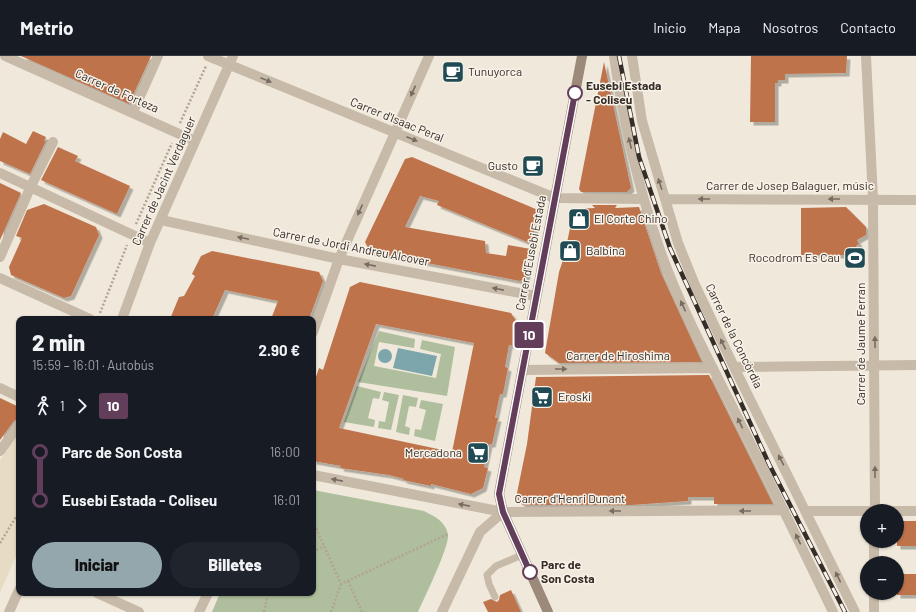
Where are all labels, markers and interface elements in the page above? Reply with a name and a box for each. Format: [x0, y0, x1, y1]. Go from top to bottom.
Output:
text: Metrio [20, 16, 74, 39]
text: Inicio [653, 19, 686, 36]
text: Mapa [708, 19, 740, 36]
text: Nosotros [762, 19, 818, 36]
text: Contacto [840, 19, 896, 36]
cafe icon: Tunuyorca [440, 59, 466, 85]
place label: Tunuyorca [468, 64, 522, 78]
street label: Carrer de Forteza [73, 65, 161, 115]
one-way arrow [260, 77, 271, 83]
place label: Eusebi Estada - Coliseu [586, 78, 661, 106]
marker: Eusebi Estada - Coliseu [567, 85, 583, 101]
one-way arrow [410, 86, 416, 97]
street label: Carrer d'Isaac Peral [349, 94, 446, 144]
street label: Carrer de Jacint Verdaguer [128, 113, 198, 247]
one-way arrow [627, 136, 633, 149]
one-way arrow [406, 137, 418, 143]
cafe icon: Gusto [520, 153, 546, 179]
place label: Gusto [488, 158, 518, 172]
one-way arrow [657, 178, 663, 190]
street label: Carrer de Josep Balaguer, músic [706, 178, 874, 192]
street label: Carrer d'Eusebi Estada [512, 194, 548, 312]
one-way arrow [697, 196, 710, 202]
one-way arrow [827, 196, 840, 202]
one-way arrow [357, 205, 363, 216]
shop icon: El Corte Chino [566, 206, 592, 232]
place label: El Corte Chino [594, 211, 668, 225]
street label: Carrer de Jordi Andreu Alcover [272, 224, 431, 268]
one-way arrow [237, 234, 249, 240]
shop icon: Balbina [557, 238, 583, 264]
place label: Balbina [586, 243, 625, 257]
sports icon: Rocodrom Es Cau [842, 245, 868, 271]
place label: Rocodrom Es Cau [748, 250, 840, 264]
one-way arrow [364, 261, 376, 267]
street label: Carrer de la Concòrdia [703, 281, 766, 390]
street label: Carrer de Jaume Ferran [853, 283, 867, 405]
one-way arrow [492, 286, 504, 292]
one-way arrow [680, 300, 686, 311]
line badge: 10 [511, 322, 547, 348]
text: 10 [523, 326, 535, 343]
text: 2 min [32, 329, 85, 355]
one-way arrow [872, 335, 878, 348]
one-way arrow [720, 338, 726, 350]
text: 2.90 € [259, 341, 300, 359]
street label: Carrer de Hiroshima [566, 348, 670, 362]
text: 15:59 – 16:01 · Autobús [32, 357, 154, 373]
one-way arrow [555, 366, 568, 372]
supermarket icon: Eroski [529, 384, 555, 410]
place label: Eroski [558, 389, 591, 403]
icon: walk [32, 395, 54, 417]
icon: forward [71, 395, 93, 417]
text: 10 [107, 397, 120, 414]
text: 1 [60, 398, 65, 414]
one-way arrow [737, 417, 743, 428]
supermarket icon: Mercadona [465, 440, 491, 466]
text: Parc de Son Costa [62, 443, 182, 461]
text: 16:00 [270, 444, 300, 460]
place label: Mercadona [405, 445, 462, 459]
one-way arrow [778, 454, 784, 466]
one-way arrow [872, 465, 878, 478]
one-way arrow [331, 476, 343, 482]
text: Eusebi Estada - Coliseu [62, 491, 217, 509]
street label: Carrer d'Henri Dunant [515, 491, 625, 505]
text: 16:01 [273, 492, 300, 508]
one-way arrow [458, 501, 471, 507]
map controls [860, 504, 904, 600]
button: + [860, 504, 904, 548]
one-way arrow [739, 507, 751, 514]
one-way arrow [608, 508, 621, 514]
one-way arrow [795, 533, 801, 545]
button: Iniciar [32, 542, 162, 588]
button: Billetes [170, 542, 300, 588]
button: − [860, 556, 904, 600]
place label: Parc de Son Costa [541, 557, 595, 585]
marker: Parc de Son Costa [522, 564, 538, 580]
one-way arrow [835, 571, 841, 583]

